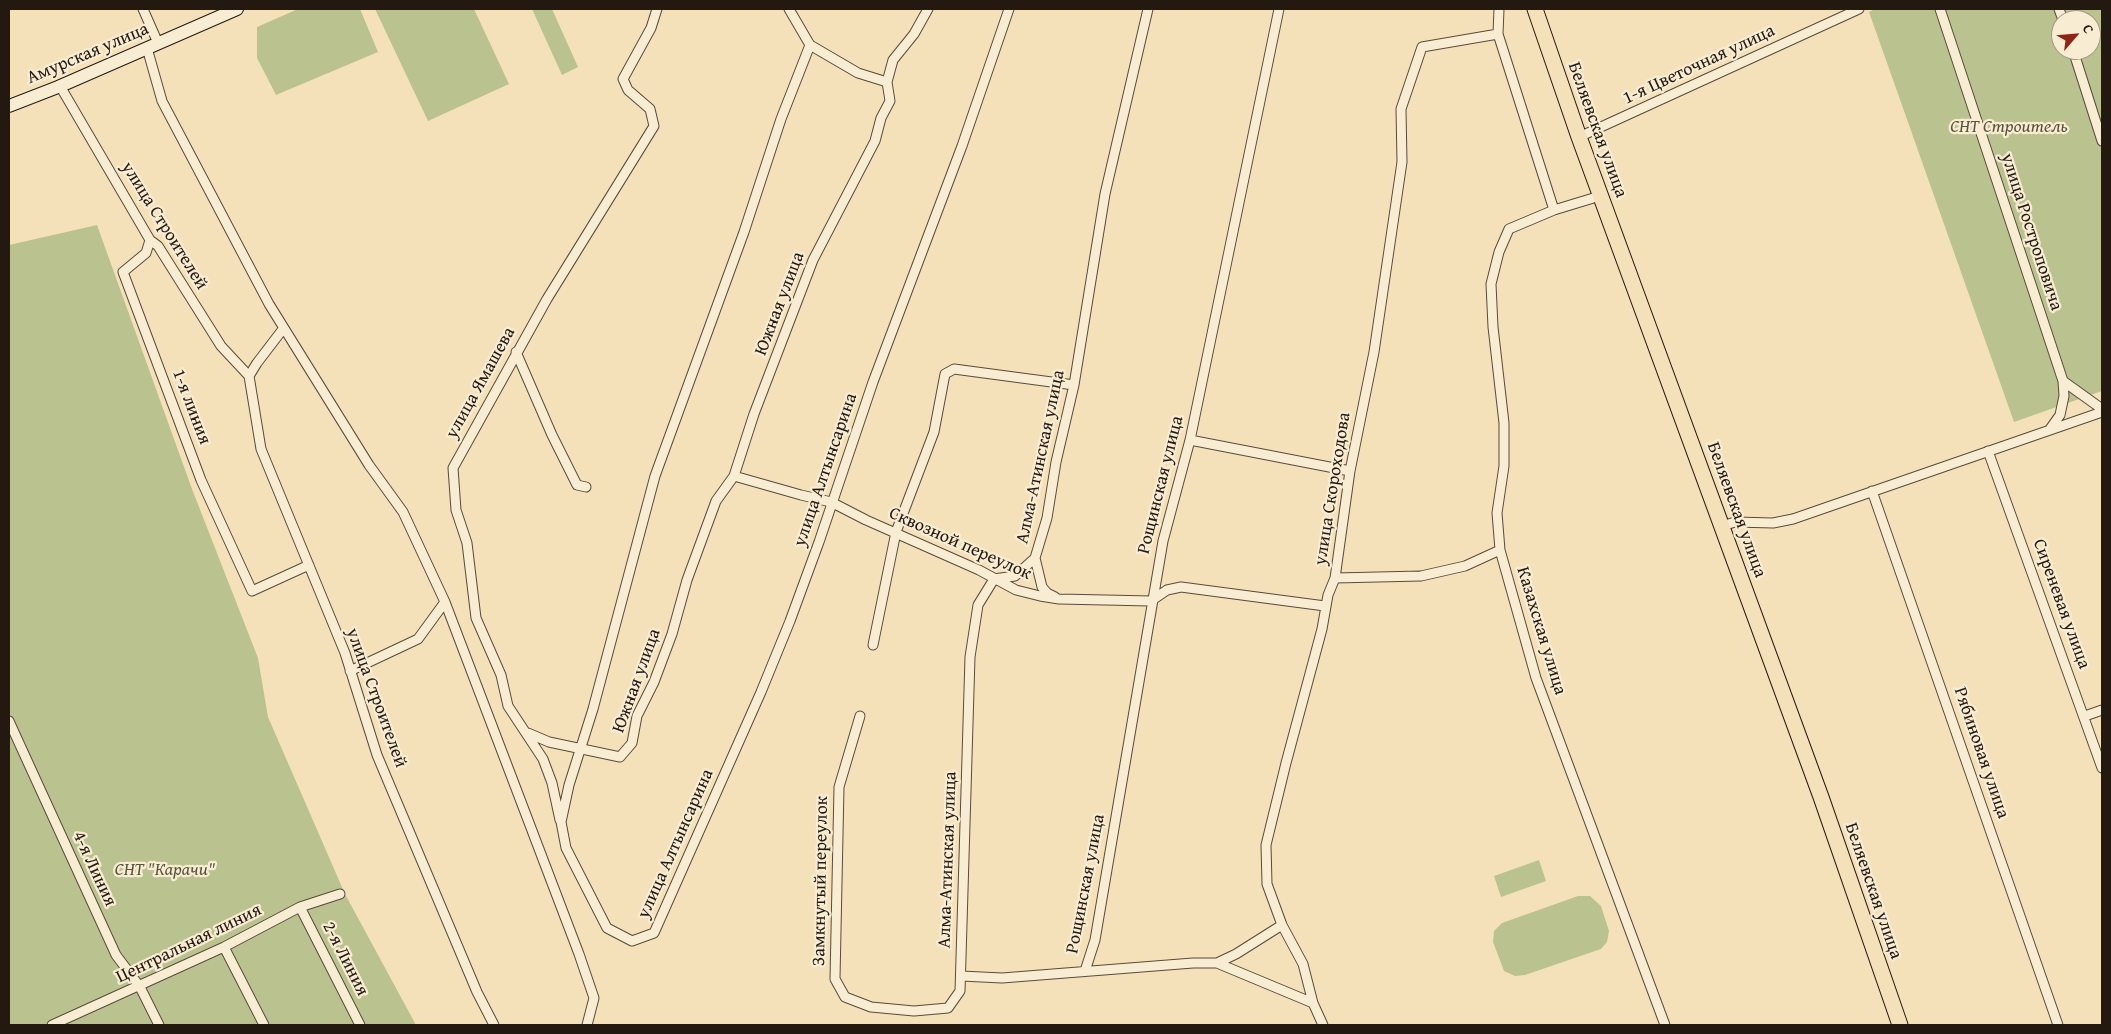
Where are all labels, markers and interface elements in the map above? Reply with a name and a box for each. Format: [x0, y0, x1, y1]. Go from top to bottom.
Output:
north arrow [2051, 10, 2101, 60]
street label: Амурская улица [24, 19, 152, 89]
street label: 1-я Цветочная улица [1620, 20, 1778, 110]
text: С [2078, 21, 2099, 37]
street label: Беляевская улица [1562, 59, 1632, 201]
park label: СНТ Строитель [1950, 116, 2068, 138]
street label: улица Ростроповича [1995, 151, 2067, 313]
street label: улица Строителей [116, 158, 212, 294]
street label: Южная улица [750, 249, 810, 359]
street label: улица Ямашева [442, 324, 520, 442]
street label: 1-я линия [167, 366, 215, 448]
street label: Алма-Атинская улица [1012, 368, 1070, 546]
street label: улица Алтынсарина [790, 390, 862, 550]
street label: улица Скороходова [1310, 411, 1356, 567]
street label: Рощинская улица [1133, 414, 1189, 556]
street label: Беляевская улица [1701, 439, 1771, 581]
street label: Сквозной переулок [885, 503, 1035, 585]
street label: Сиреневая улица [2028, 536, 2094, 672]
street label: Казахская улица [1511, 564, 1571, 698]
street label: улица Строителей [341, 625, 411, 771]
street label: Южная улица [608, 626, 666, 736]
street label: Рябиновая улица [1948, 685, 2014, 821]
street label: улица Алтынсарина [633, 766, 719, 922]
street label: Алма-Атинская улица [934, 771, 962, 949]
street label: Замкнутый переулок [809, 796, 833, 966]
street label: Рощинская улица [1062, 812, 1110, 956]
street label: Беляевская улица [1840, 820, 1906, 962]
street label: 4-я Линия [67, 828, 121, 910]
park label: СНТ "Карачи" [115, 859, 215, 881]
street label: Центральная линия [113, 899, 265, 989]
street label: 2-я Линия [317, 918, 373, 1000]

